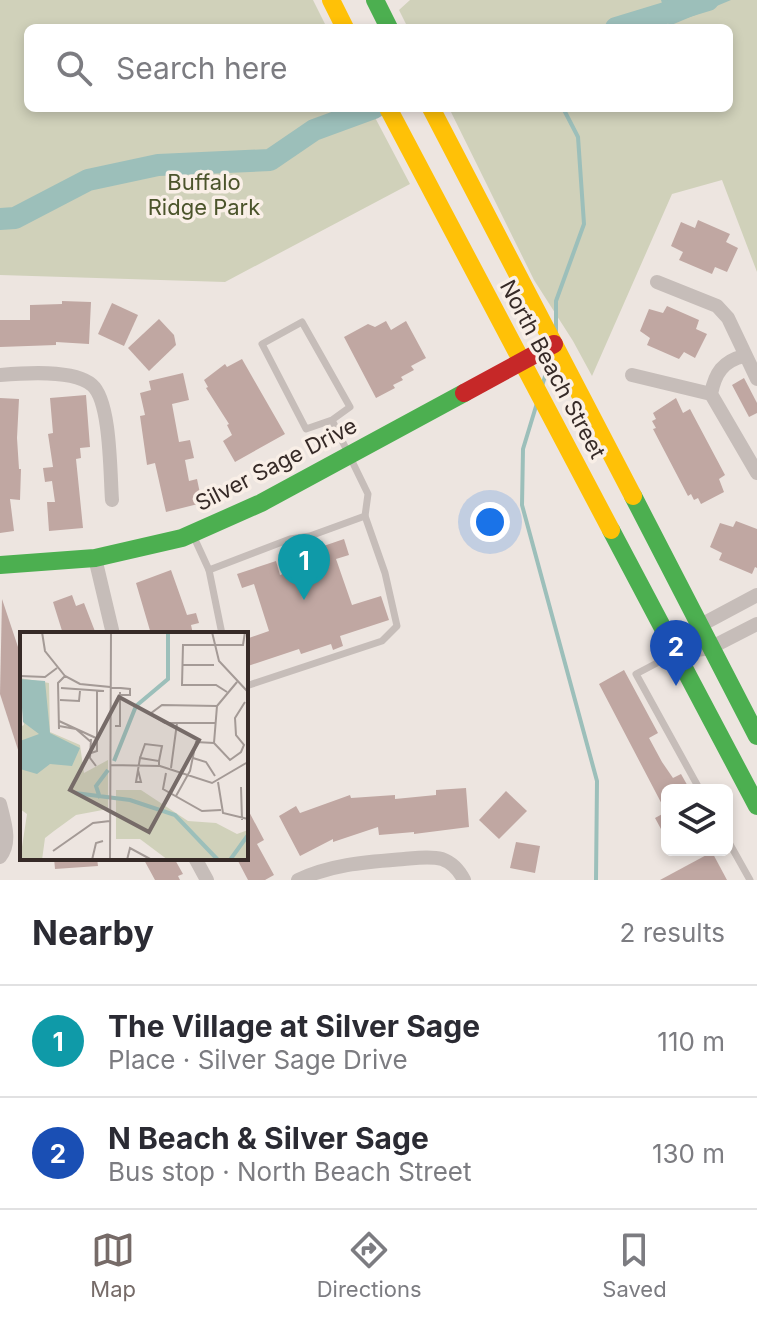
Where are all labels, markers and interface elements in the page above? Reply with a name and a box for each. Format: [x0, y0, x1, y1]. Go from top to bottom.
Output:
search box [24, 24, 733, 112]
icon: search [52, 46, 96, 90]
text: Search here [116, 50, 288, 86]
park label: Buffalo Ridge Park [148, 169, 260, 220]
street label: North Beach Street [495, 275, 611, 463]
street label: Silver Sage Drive [191, 412, 361, 516]
your location [470, 502, 510, 542]
pin: 1 [278, 534, 330, 600]
pin: 2 [650, 620, 702, 686]
inset map [20, 632, 248, 860]
map controls [661, 784, 733, 856]
button: layers [661, 784, 733, 856]
text: Nearby [32, 912, 154, 953]
text: 2 results [620, 917, 725, 948]
text: The Village at Silver Sage [108, 1008, 480, 1044]
text: 1 [52, 1026, 64, 1057]
text: 110 m [657, 1026, 725, 1057]
text: Place · Silver Sage Drive [108, 1044, 408, 1075]
text: N Beach & Silver Sage [108, 1120, 429, 1156]
text: 2 [50, 1138, 66, 1169]
text: 130 m [652, 1138, 725, 1169]
text: Bus stop · North Beach Street [108, 1156, 472, 1187]
tab: Map [90, 1228, 136, 1302]
tab: Directions [317, 1228, 422, 1302]
tab: Saved [602, 1228, 667, 1302]

